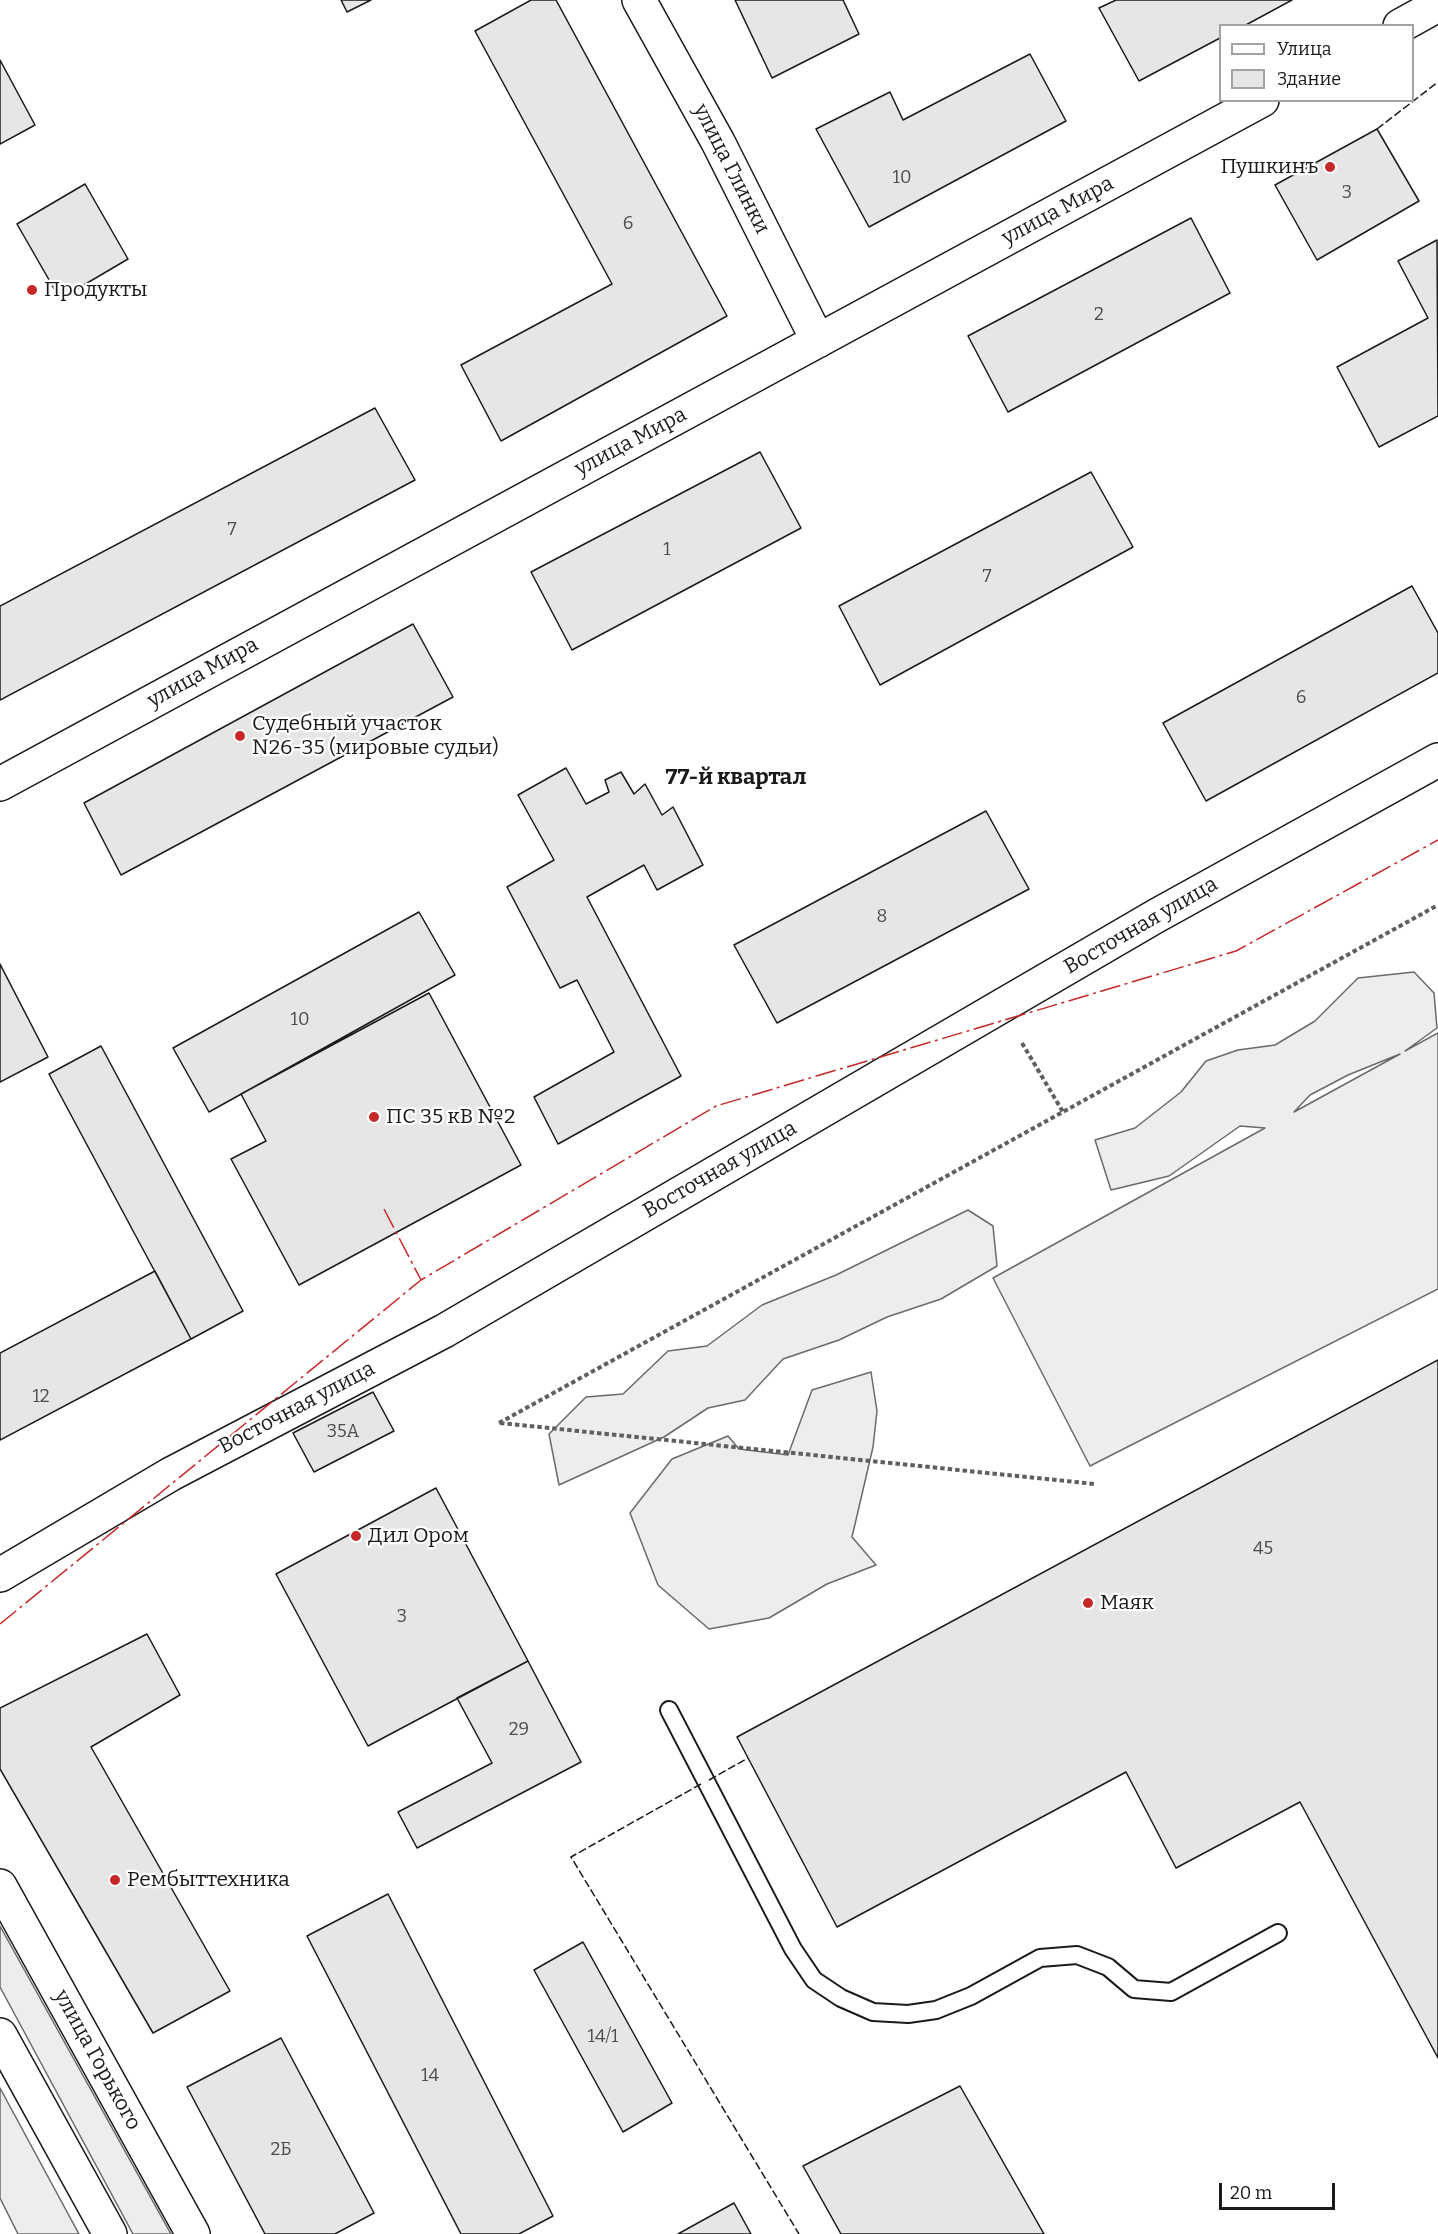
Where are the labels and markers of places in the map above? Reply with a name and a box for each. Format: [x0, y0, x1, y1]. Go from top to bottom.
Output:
place label: Пушкинъ [1221, 154, 1318, 180]
marker: Пушкинъ [1323, 160, 1337, 174]
place label: Продукты [44, 277, 148, 303]
marker: Продукты [25, 283, 39, 297]
place label: Судебный участок N26-35 (мировые судьи) [252, 711, 499, 761]
marker: Судебный участок N26-35 (мировые судьи) [233, 729, 247, 743]
place label: ПС 35 кВ №2 [386, 1104, 516, 1130]
marker: ПС 35 кВ №2 [367, 1110, 381, 1124]
place label: Дил Ором [368, 1523, 469, 1549]
marker: Дил Ором [349, 1529, 363, 1543]
place label: Маяк [1100, 1590, 1154, 1616]
marker: Маяк [1081, 1596, 1095, 1610]
place label: Рембыттехника [127, 1867, 290, 1893]
marker: Рембыттехника [108, 1873, 122, 1887]

